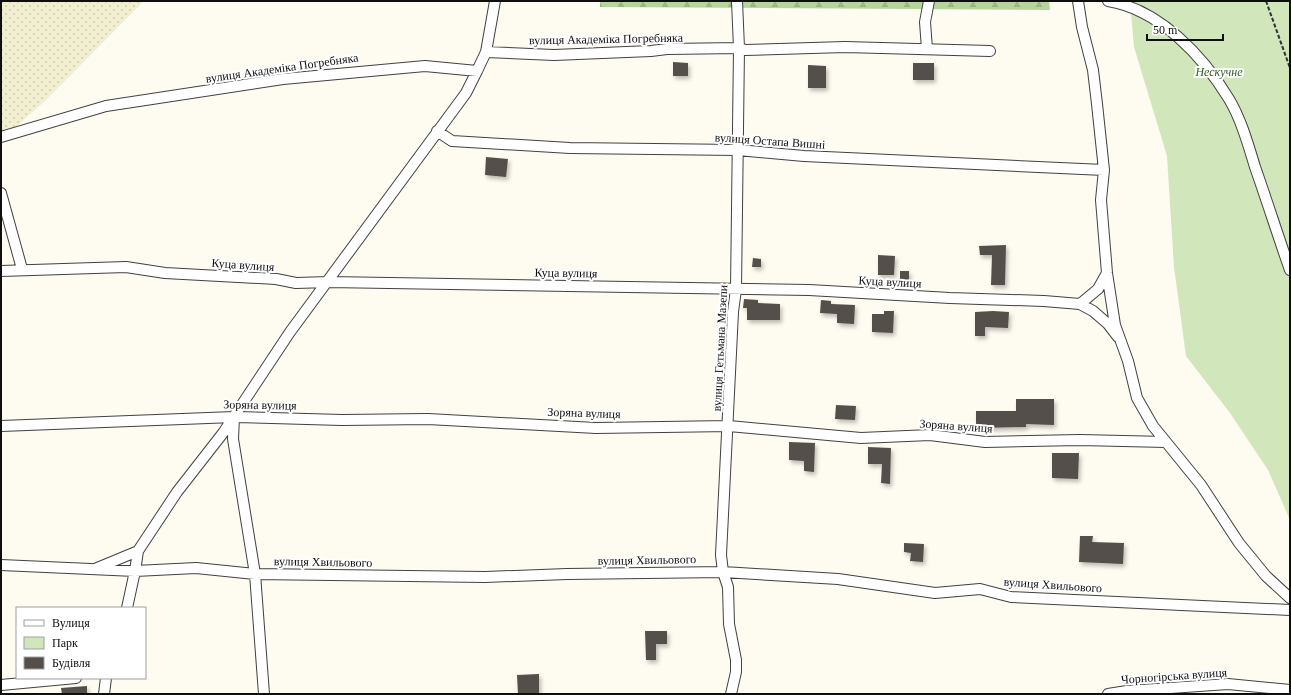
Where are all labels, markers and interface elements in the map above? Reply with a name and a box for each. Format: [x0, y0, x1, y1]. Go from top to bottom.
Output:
scale bar [1147, 16, 1223, 42]
text: 50 m [1153, 23, 1178, 37]
street label: вулиця Академіка Погребняка [529, 31, 684, 47]
street label: вулиця Академіка Погребняка [205, 50, 360, 86]
park label: Нескучне [1194, 65, 1243, 79]
street label: вулиця Остапа Вишні [714, 130, 826, 152]
street label: Куца вулиця [211, 256, 275, 274]
street label: Куца вулиця [534, 265, 598, 281]
street label: Куца вулиця [858, 273, 922, 291]
street label: вулиця Гетьмана Мазепи [710, 284, 730, 412]
street label: Зоряна вулиця [223, 397, 297, 413]
street label: Зоряна вулиця [547, 405, 621, 421]
street label: Зоряна вулиця [919, 416, 994, 436]
street label: вулиця Хвильового [598, 552, 696, 568]
street label: вулиця Хвильового [274, 554, 372, 570]
street label: вулиця Хвильового [1003, 575, 1103, 595]
legend [16, 607, 146, 679]
text: Вулиця [52, 616, 90, 630]
text: Парк [52, 636, 78, 650]
text: Будівля [52, 656, 91, 670]
street label: Чорногірська вулиця [1120, 665, 1228, 687]

